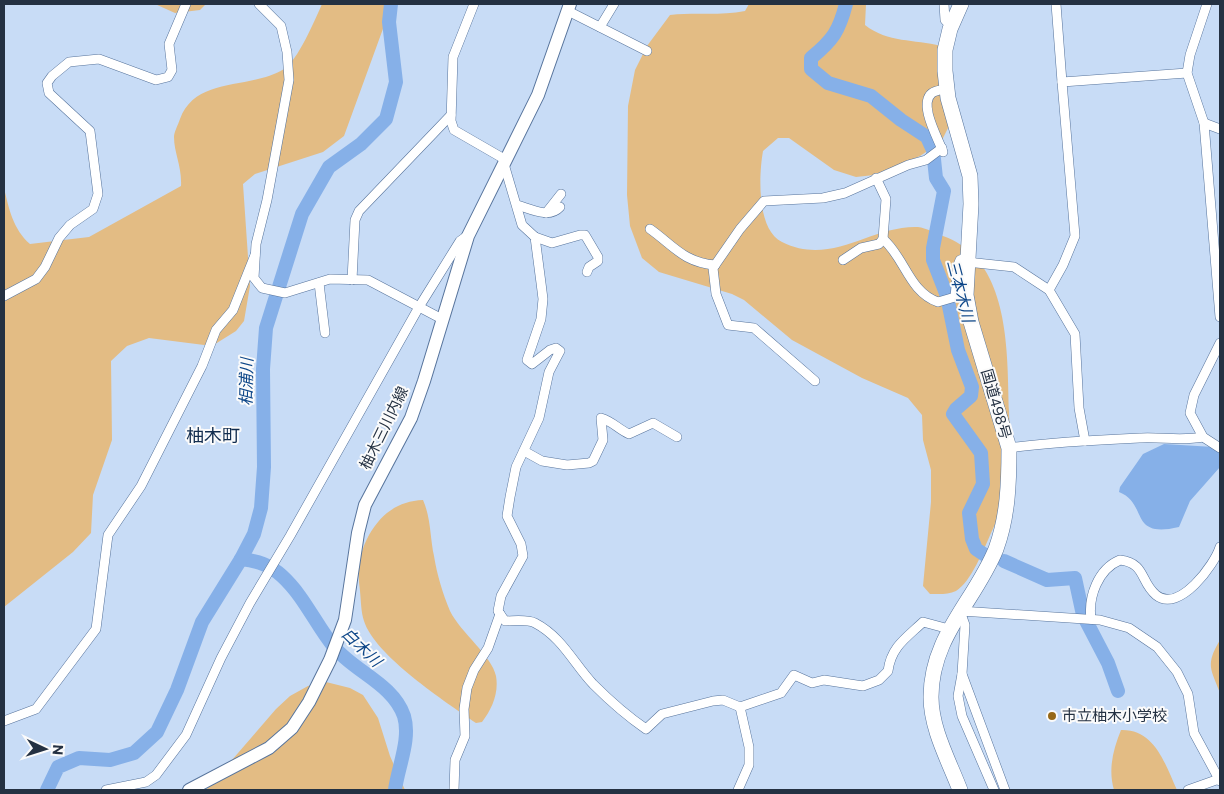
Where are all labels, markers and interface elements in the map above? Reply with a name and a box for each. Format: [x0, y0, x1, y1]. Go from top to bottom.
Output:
water label: 三本木川 [944, 257, 979, 326]
water label: 相浦川 [236, 356, 255, 406]
street label: 国道498号 [978, 367, 1016, 441]
street label: 柚木三川内線 [355, 383, 411, 472]
district label: 柚木町 [186, 424, 240, 446]
water label: 白木川 [338, 623, 388, 672]
place label: 市立柚木小学校 [1062, 706, 1167, 724]
marker: 市立柚木小学校 [1046, 710, 1058, 722]
north arrow [20, 724, 70, 774]
text: N [50, 744, 67, 756]

